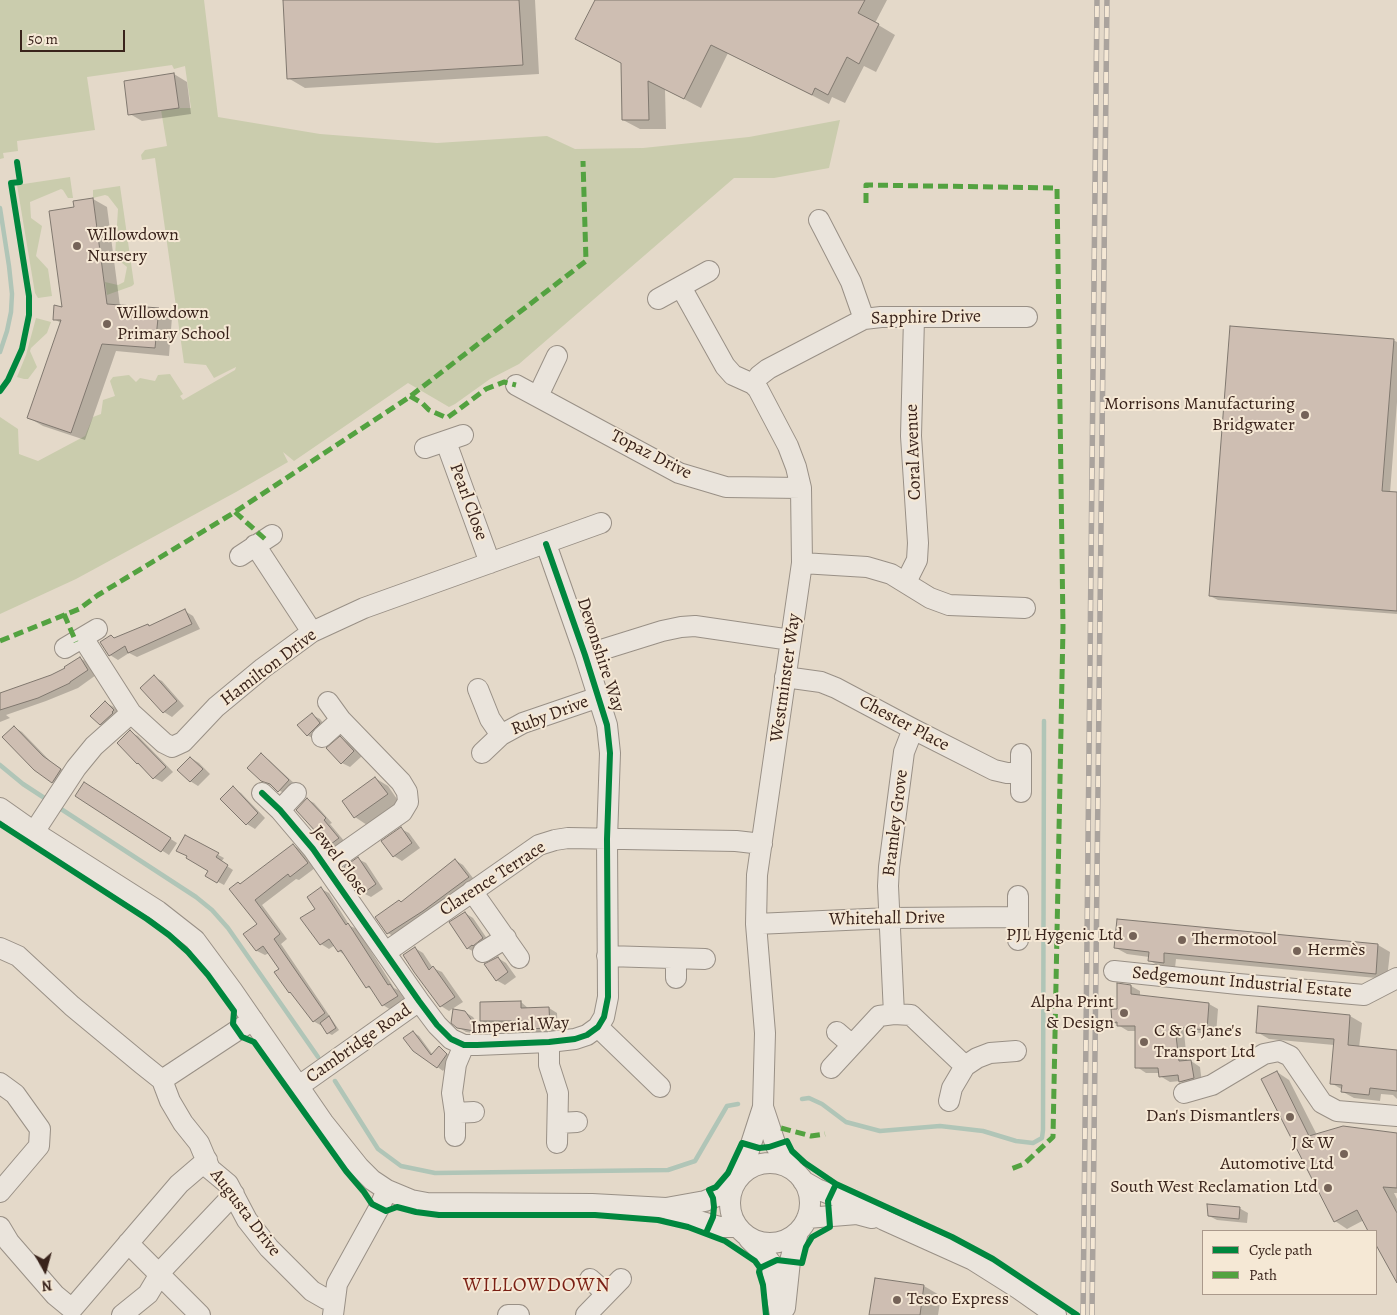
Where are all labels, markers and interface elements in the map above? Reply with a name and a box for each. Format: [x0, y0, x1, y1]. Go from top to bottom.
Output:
scale bar [22, 20, 128, 52]
text: 50 m [28, 29, 58, 49]
place label: Willowdown Nursery [87, 225, 179, 268]
marker: Willowdown Nursery [71, 240, 83, 252]
place label: Willowdown Primary School [117, 303, 230, 346]
street label: Sapphire Drive [871, 306, 981, 330]
marker: Willowdown Primary School [101, 318, 113, 330]
place label: Morrisons Manufacturing Bridgwater [1104, 394, 1295, 436]
street label: Coral Avenue [902, 403, 926, 501]
marker: Morrisons Manufacturing Bridgwater [1299, 409, 1311, 421]
street label: Topaz Drive [607, 425, 695, 485]
street label: Pearl Close [444, 461, 492, 543]
street label: Devonshire Way [571, 595, 629, 715]
street label: Westminster Way [766, 612, 806, 744]
street label: Hamilton Drive [217, 625, 321, 711]
street label: Ruby Drive [508, 691, 592, 741]
street label: Chester Place [855, 691, 953, 757]
street label: Bramley Grove [879, 768, 913, 878]
street label: Jewel Close [306, 822, 372, 900]
street label: Clarence Terrace [436, 837, 550, 921]
street label: Whitehall Drive [829, 907, 945, 931]
place label: PJL Hygenic Ltd [1006, 925, 1123, 947]
place label: Thermotool [1192, 929, 1277, 951]
marker: PJL Hygenic Ltd [1127, 930, 1139, 942]
marker: Thermotool [1176, 934, 1188, 946]
place label: Hermès [1307, 940, 1365, 962]
marker: Hermès [1291, 945, 1303, 957]
street label: Sedgemount Industrial Estate [1131, 963, 1353, 1003]
place label: Alpha Print & Design [1031, 992, 1114, 1034]
street label: Cambridge Road [302, 1000, 416, 1088]
marker: Alpha Print & Design [1118, 1007, 1130, 1019]
street label: Imperial Way [470, 1013, 570, 1039]
place label: C & G Jane's Transport Ltd [1154, 1021, 1255, 1064]
marker: C & G Jane's Transport Ltd [1138, 1036, 1150, 1048]
place label: Dan's Dismantlers [1146, 1106, 1280, 1128]
marker: Dan's Dismantlers [1284, 1111, 1296, 1123]
place label: J & W Automotive Ltd [1220, 1133, 1334, 1176]
marker: J & W Automotive Ltd [1338, 1148, 1350, 1160]
street label: Augusta Drive [205, 1165, 285, 1261]
place label: South West Reclamation Ltd [1110, 1177, 1318, 1199]
marker: South West Reclamation Ltd [1322, 1182, 1334, 1194]
legend [1202, 1230, 1377, 1295]
text: Cycle path [1249, 1240, 1312, 1260]
north arrow [20, 1245, 70, 1295]
text: Path [1249, 1265, 1277, 1285]
district label: WILLOWDOWN [462, 1274, 612, 1298]
text: N [41, 1275, 53, 1295]
place label: Tesco Express [907, 1289, 1009, 1311]
marker: Tesco Express [891, 1294, 903, 1306]

